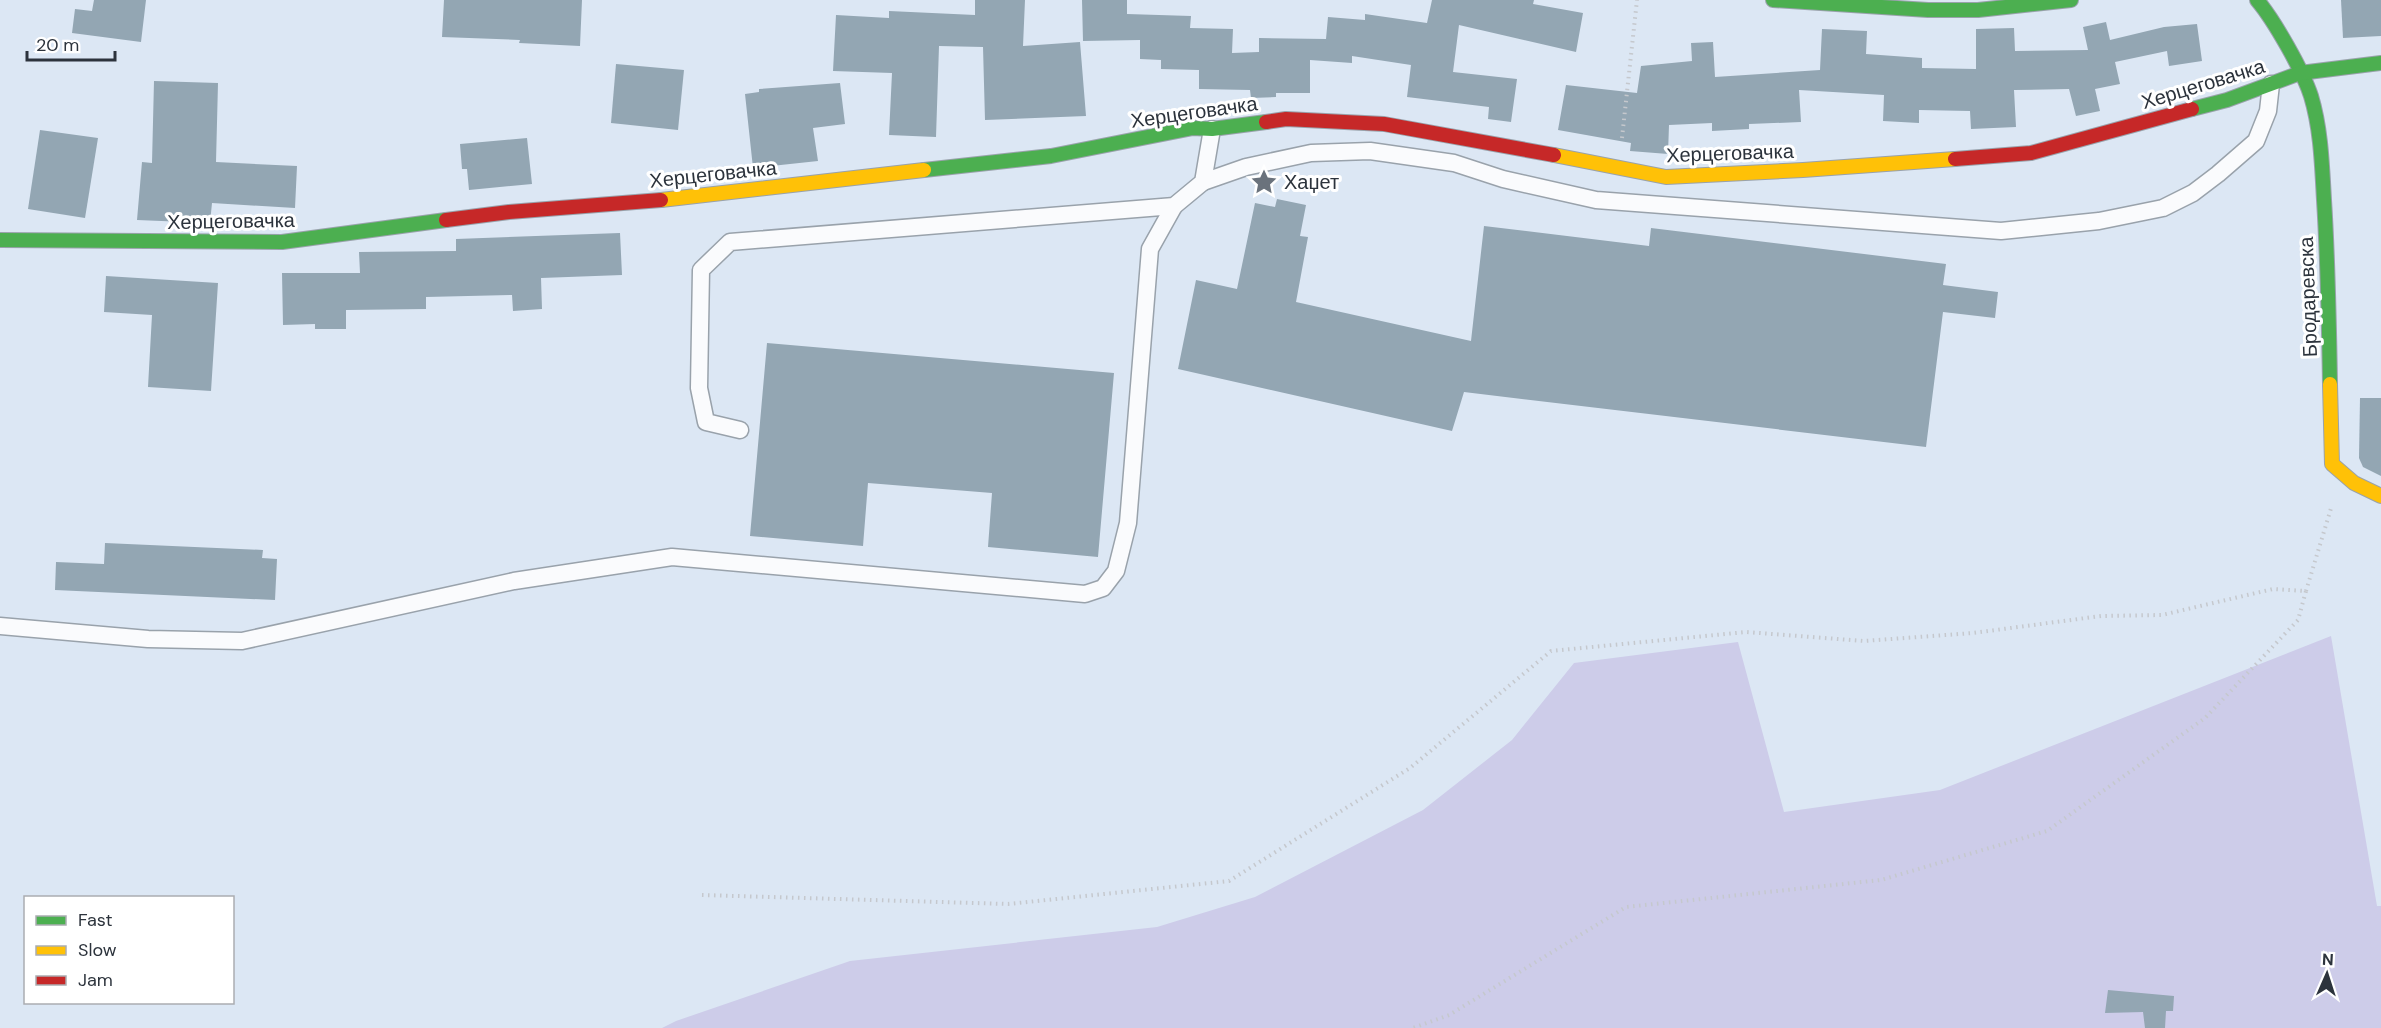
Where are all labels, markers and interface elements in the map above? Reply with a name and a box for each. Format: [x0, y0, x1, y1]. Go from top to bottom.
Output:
scale bar [27, 24, 116, 62]
text: 20 m [36, 33, 79, 57]
street label: Херцеговачка [2138, 53, 2269, 115]
street label: Херцеговачка [1129, 90, 1260, 134]
street label: Херцеговачка [1666, 138, 1795, 168]
street label: Херцеговачка [648, 154, 779, 194]
place icon: Хаџет [1249, 167, 1279, 197]
place label: Хаџет [1284, 169, 1339, 195]
street label: Херцеговачка [167, 207, 296, 235]
street label: Бродаревска [2293, 235, 2323, 358]
legend [24, 896, 234, 1004]
text: Fast [78, 908, 113, 932]
text: Slow [78, 938, 117, 962]
north arrow [2297, 944, 2357, 1004]
text: N [2321, 949, 2334, 970]
text: Jam [78, 968, 113, 992]

